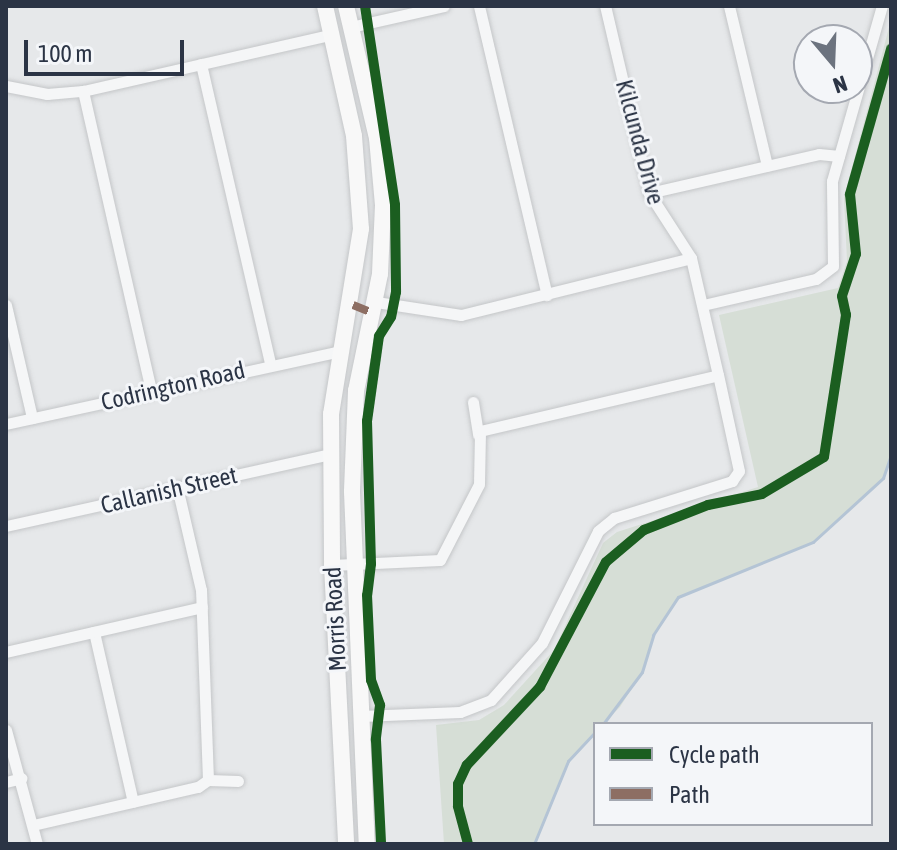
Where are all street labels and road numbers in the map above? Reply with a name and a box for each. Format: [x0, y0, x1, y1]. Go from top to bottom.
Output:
street label: Kilcunda Drive [610, 76, 670, 208]
street label: Codrington Road [98, 355, 248, 417]
street label: Callanish Street [98, 460, 240, 520]
street label: Morris Road [318, 566, 352, 672]

